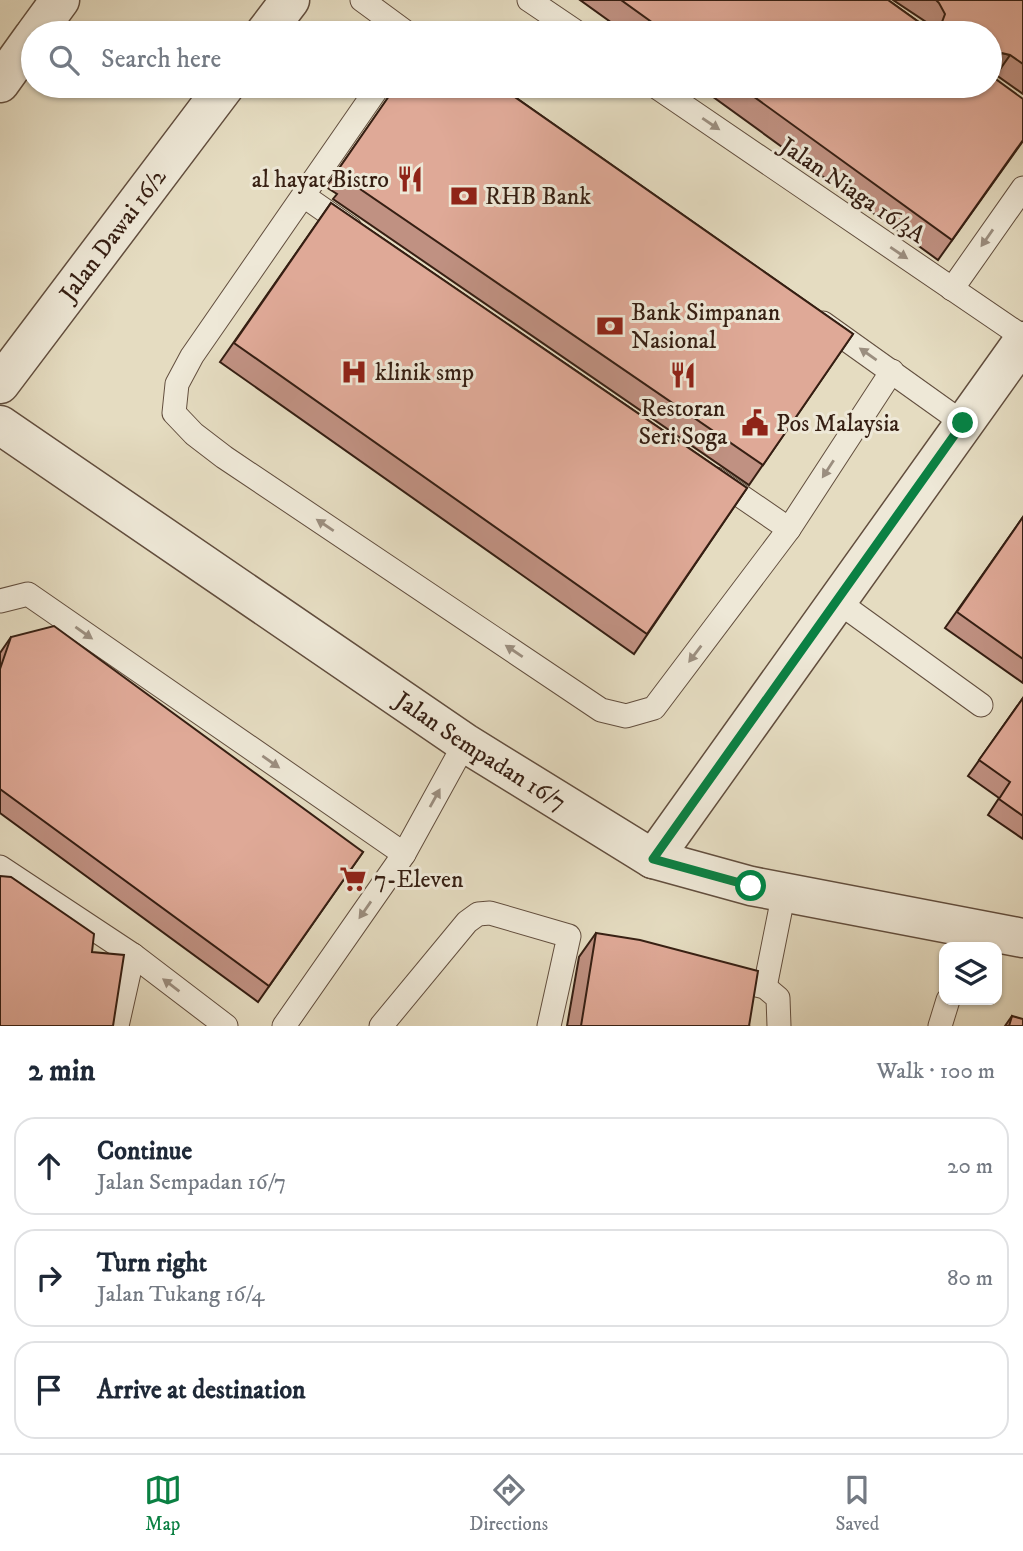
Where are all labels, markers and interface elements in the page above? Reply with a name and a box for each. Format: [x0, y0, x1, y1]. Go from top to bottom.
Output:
search box [21, 21, 1002, 98]
icon: search [45, 41, 83, 79]
text: Search here [101, 43, 221, 76]
one-way arrow [702, 117, 720, 131]
street label: Jalan Niaga 16/3A [772, 130, 931, 251]
street label: Jalan Dawai 16/2 [52, 163, 173, 309]
restaurant icon: al hayat Bistro [395, 164, 425, 194]
place label: al hayat Bistro [252, 165, 389, 195]
bank icon: RHB Bank [449, 181, 479, 211]
place label: RHB Bank [485, 182, 591, 212]
one-way arrow [980, 229, 994, 247]
one-way arrow [889, 246, 909, 259]
place label: Bank Simpanan Nasional [631, 298, 781, 356]
bank icon: Bank Simpanan Nasional [595, 311, 625, 341]
one-way arrow [859, 347, 877, 361]
hospital icon: klinik smp [339, 357, 369, 387]
place label: klinik smp [375, 358, 474, 388]
restaurant icon: Restoran Seri Soga [668, 360, 698, 390]
place label: Restoran Seri Soga [639, 394, 728, 452]
route end [947, 407, 978, 438]
public building icon: Pos Malaysia [740, 408, 770, 438]
place label: Pos Malaysia [776, 409, 900, 439]
one-way arrow [822, 460, 835, 479]
one-way arrow [316, 518, 334, 532]
one-way arrow [75, 626, 93, 640]
one-way arrow [688, 644, 702, 663]
one-way arrow [504, 645, 524, 658]
street label: Jalan Sempadan 16/7 [387, 685, 571, 818]
one-way arrow [262, 755, 280, 769]
one-way arrow [429, 789, 441, 808]
supermarket icon: 7-Eleven [338, 864, 368, 894]
place label: 7-Eleven [374, 865, 464, 895]
route start [735, 870, 766, 901]
one-way arrow [359, 900, 372, 919]
map controls [939, 942, 1002, 1005]
button: layers [939, 942, 1002, 1005]
one-way arrow [163, 977, 181, 992]
text: 2 min [28, 1053, 95, 1090]
text: Walk · 100 m [876, 1057, 995, 1086]
text: Continue [97, 1135, 192, 1168]
icon: ahead [30, 1147, 68, 1185]
text: 20 m [947, 1152, 993, 1181]
text: Jalan Sempadan 16/7 [97, 1168, 286, 1197]
text: Turn right [97, 1247, 207, 1280]
icon: right [30, 1259, 68, 1297]
text: 80 m [947, 1264, 993, 1293]
text: Jalan Tukang 16/4 [97, 1280, 265, 1309]
icon: arrive [30, 1371, 68, 1409]
text: Arrive at destination [97, 1374, 306, 1407]
tab: Map [144, 1471, 182, 1536]
tab: Directions [469, 1471, 548, 1536]
tab: Saved [836, 1471, 879, 1536]

